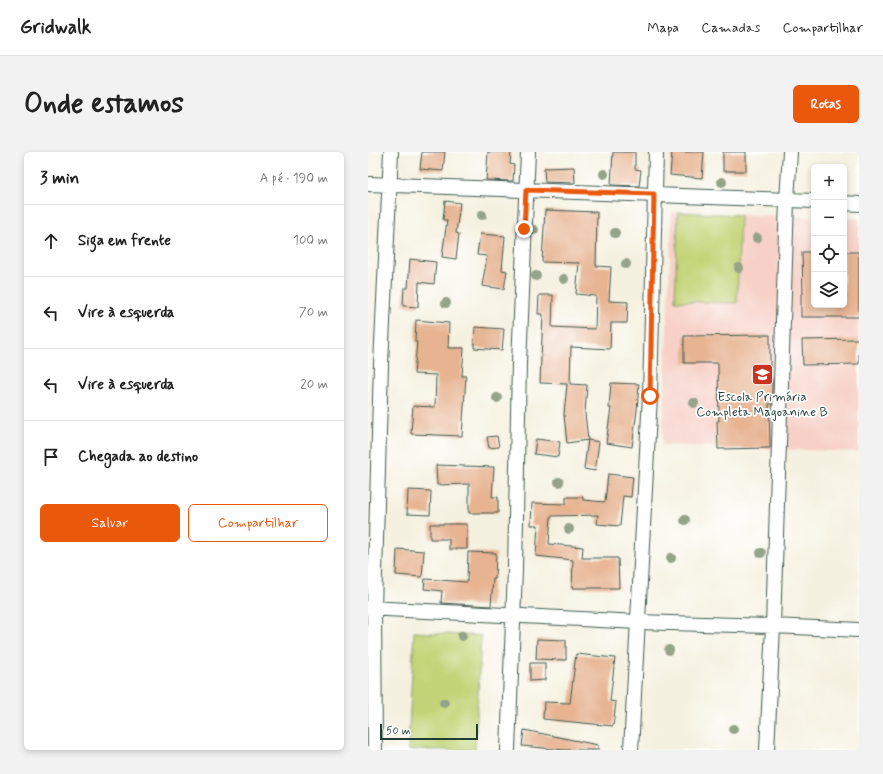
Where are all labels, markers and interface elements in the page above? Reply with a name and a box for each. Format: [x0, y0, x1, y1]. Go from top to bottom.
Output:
text: Gridwalk [20, 15, 91, 40]
text: Mapa [647, 19, 679, 37]
text: Camadas [701, 19, 760, 37]
text: Compartilhar [782, 19, 863, 37]
button: Rotas [793, 85, 859, 123]
text: Onde estamos [24, 86, 184, 123]
map controls [811, 164, 847, 308]
button: + [811, 164, 847, 200]
text: 3 min [40, 167, 79, 189]
text: A pé · 190 m [260, 170, 328, 187]
button: − [811, 200, 847, 236]
route end [515, 220, 533, 238]
icon: ahead [40, 230, 62, 252]
text: Siga em frente [78, 231, 171, 251]
text: 100 m [293, 232, 328, 249]
button: locate [811, 236, 847, 272]
button: layers [811, 272, 847, 308]
icon: left [40, 302, 62, 324]
text: Vire à esquerda [78, 303, 174, 323]
text: 70 m [299, 304, 328, 321]
school or university icon: Escola Primária Completa Magoanine B [749, 362, 775, 388]
icon: left [40, 374, 62, 396]
text: Vire à esquerda [78, 375, 174, 395]
text: 20 m [300, 376, 328, 393]
route start [641, 387, 659, 405]
place label: Escola Primária Completa Magoanine B [696, 389, 828, 421]
icon: arrive [40, 446, 62, 468]
text: Chegada ao destino [78, 447, 198, 467]
button: Salvar [40, 504, 180, 542]
button: Compartilhar [188, 504, 328, 542]
scale bar [380, 722, 478, 741]
text: 50 m [386, 724, 411, 738]

